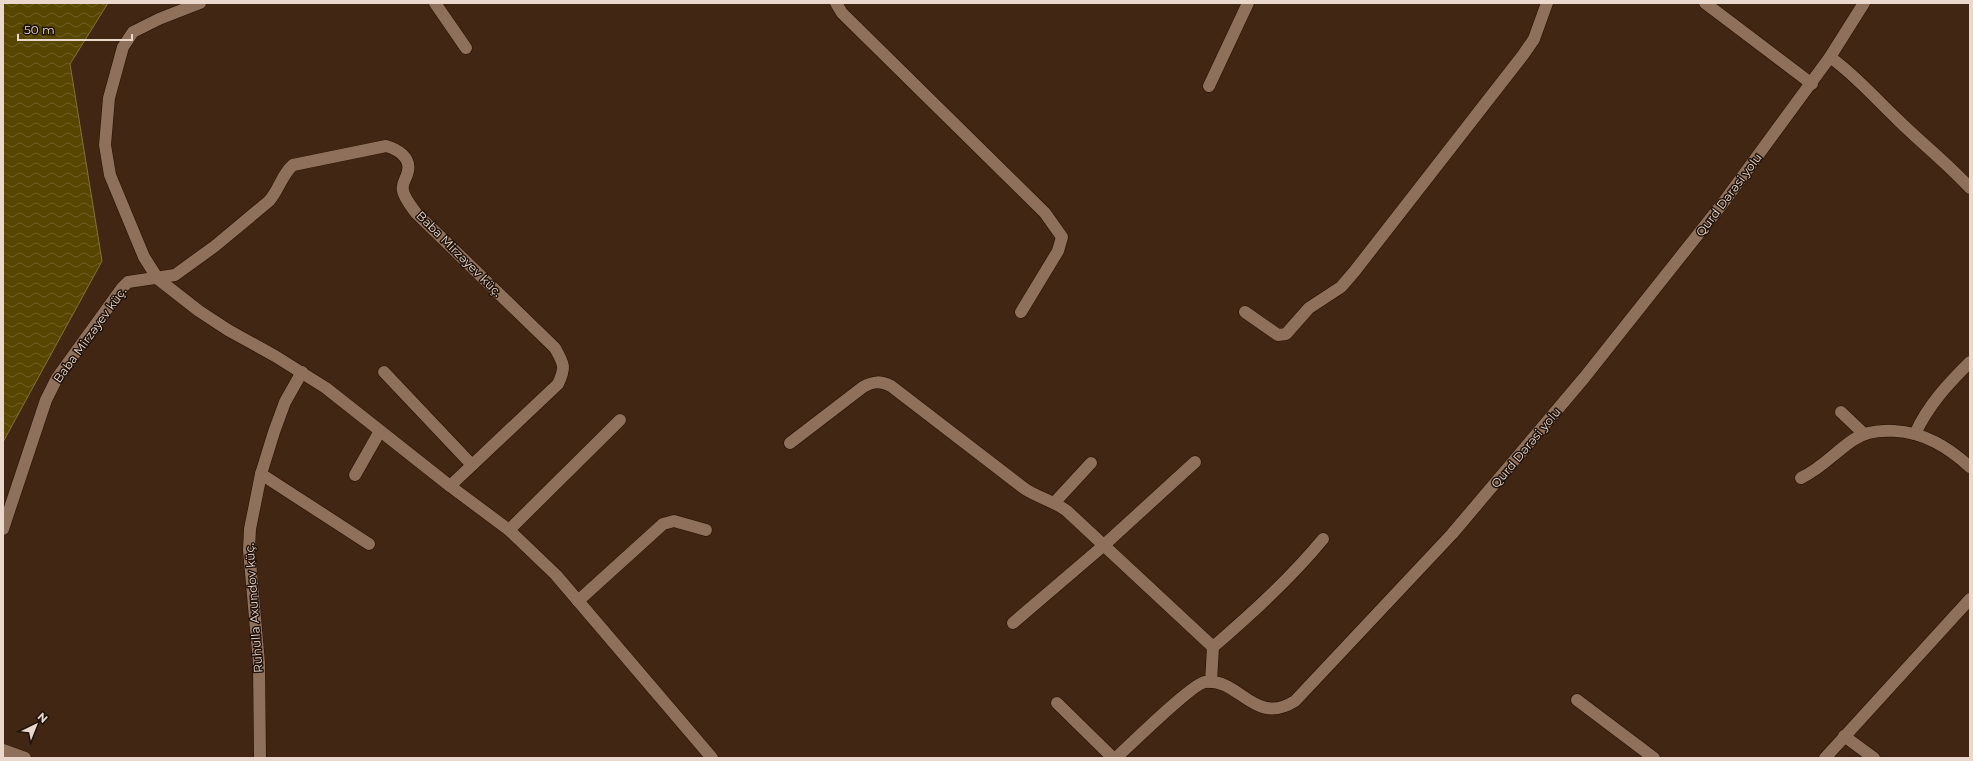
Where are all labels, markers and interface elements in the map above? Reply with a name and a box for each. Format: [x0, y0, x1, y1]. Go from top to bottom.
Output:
scale bar [18, 16, 132, 42]
text: 50 m [24, 22, 55, 37]
street label: Qurd Dərəsi yolu [1692, 150, 1765, 239]
street label: Baba Mirzəyev küç. [413, 208, 505, 300]
street label: Baba Mirzəyev küç. [50, 284, 129, 386]
street label: Qurd Dərəsi yolu [1488, 404, 1564, 491]
street label: Ruhulla Axundov küç. [241, 543, 266, 673]
north arrow [16, 705, 56, 745]
text: N [35, 710, 51, 726]

